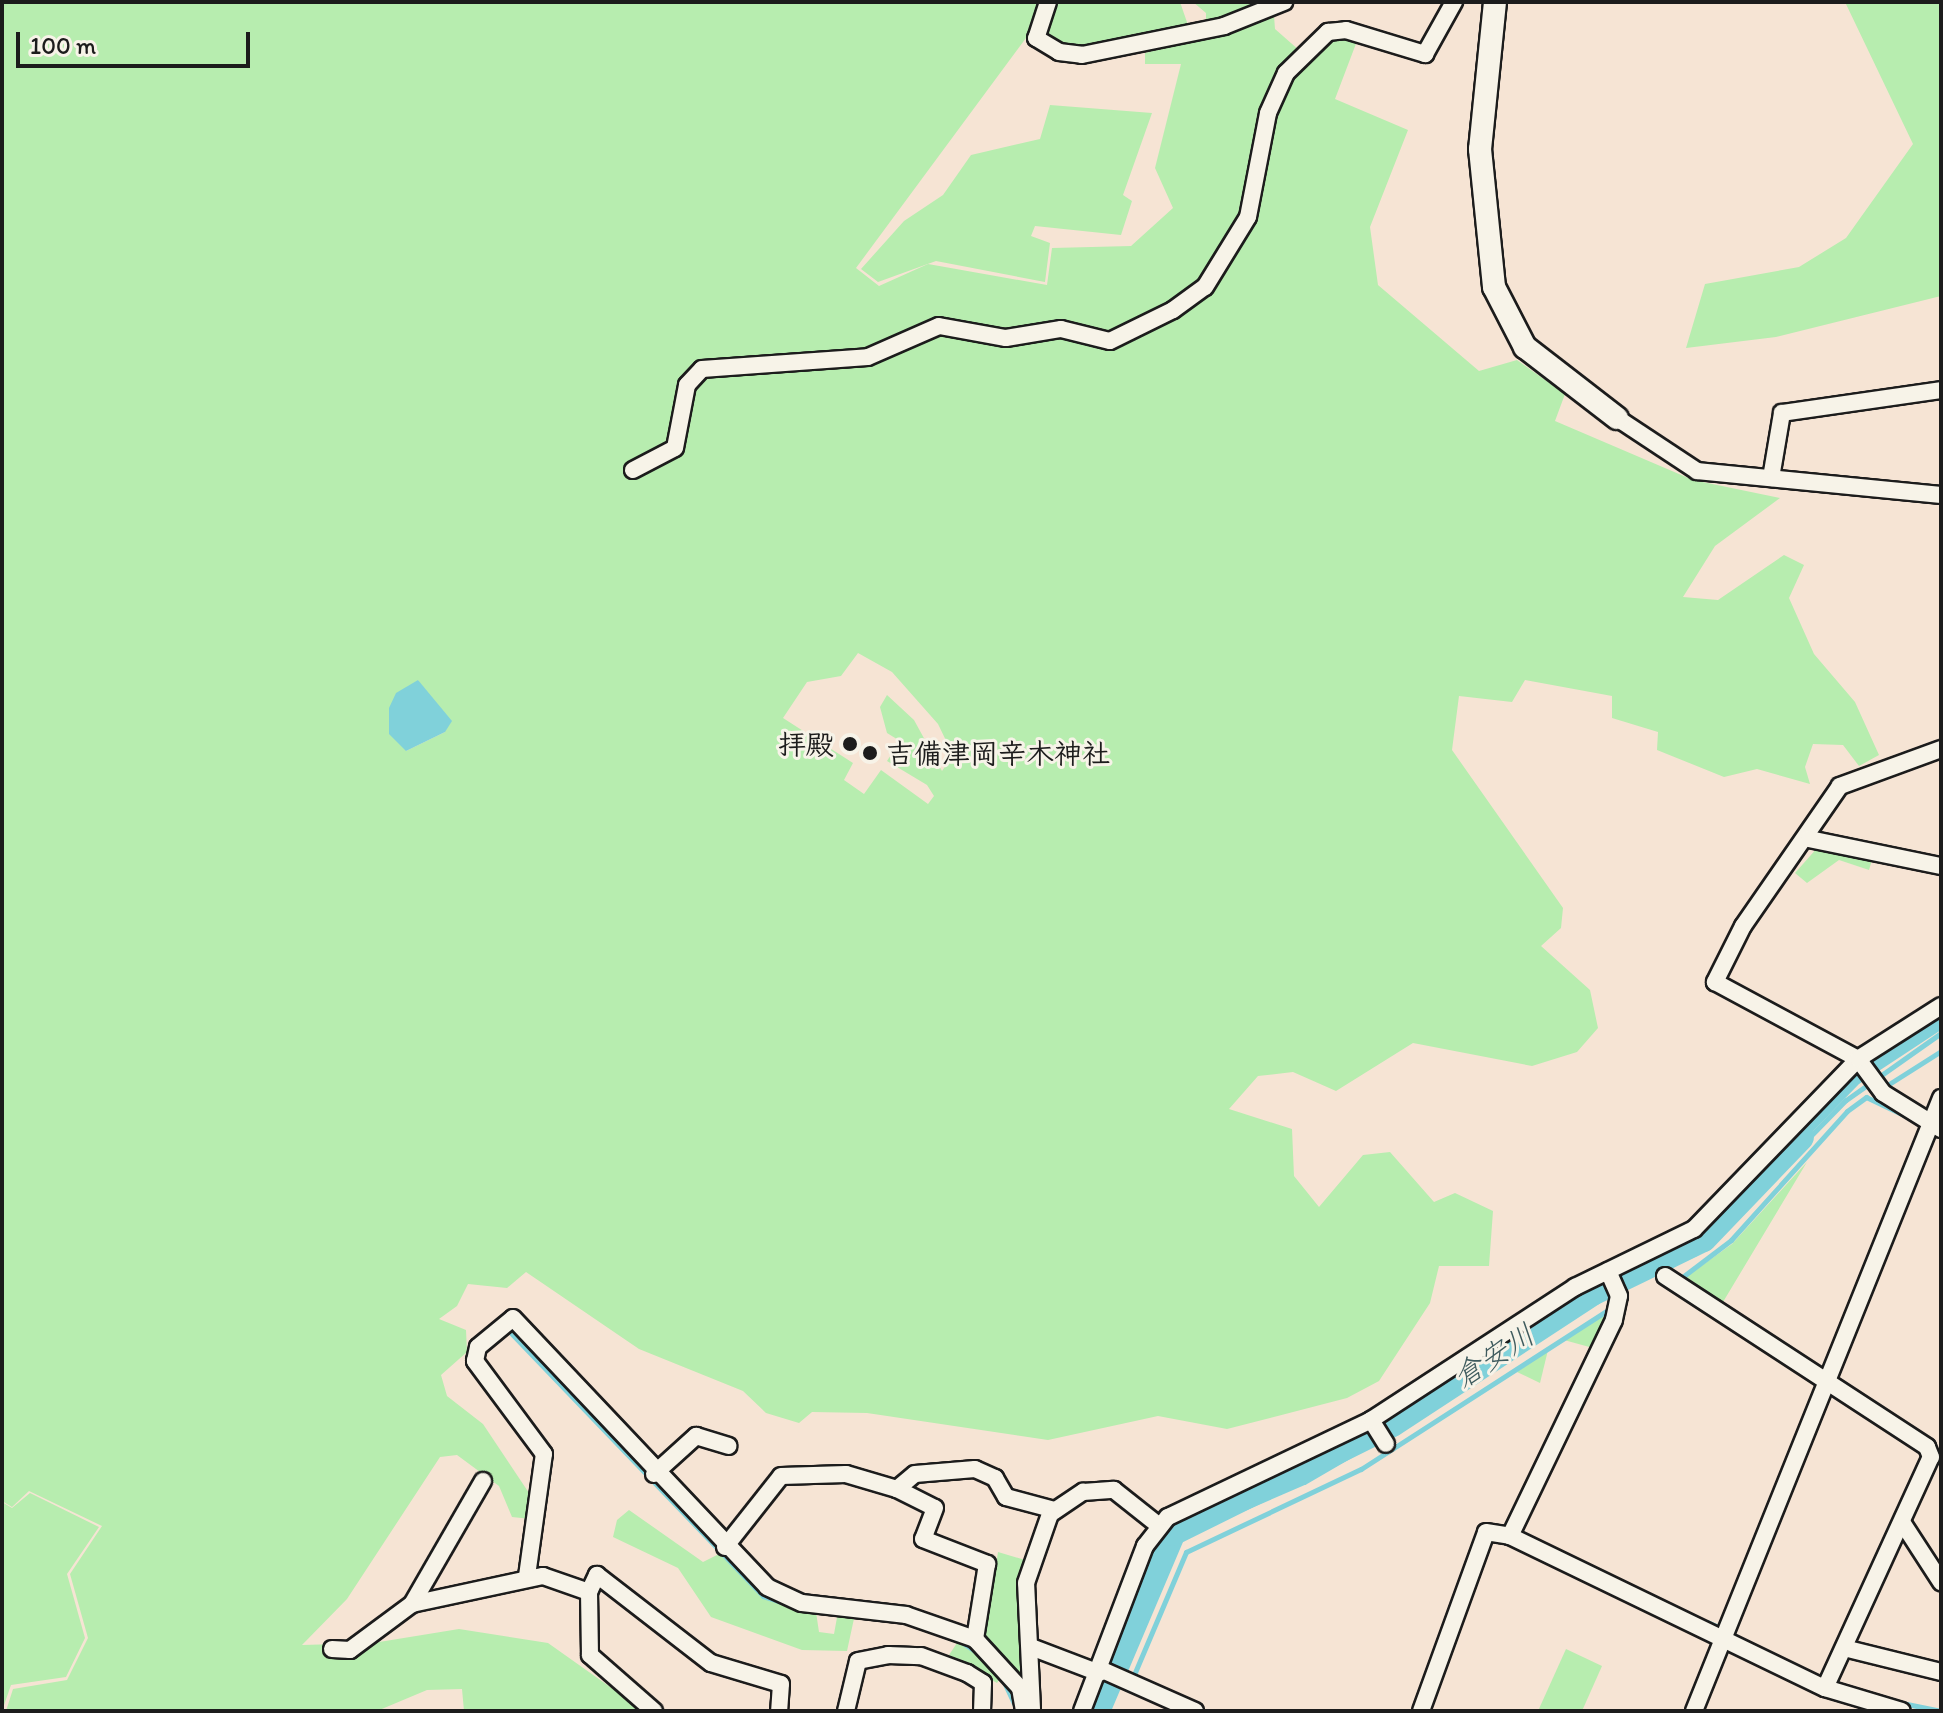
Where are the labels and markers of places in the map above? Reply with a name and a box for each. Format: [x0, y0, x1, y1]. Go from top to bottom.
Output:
place label: 拝殿 [778, 727, 834, 761]
marker: 拝殿 [841, 735, 859, 753]
place label: 吉備津岡辛木神社 [886, 736, 1110, 770]
marker: 吉備津岡辛木神社 [861, 744, 879, 762]

